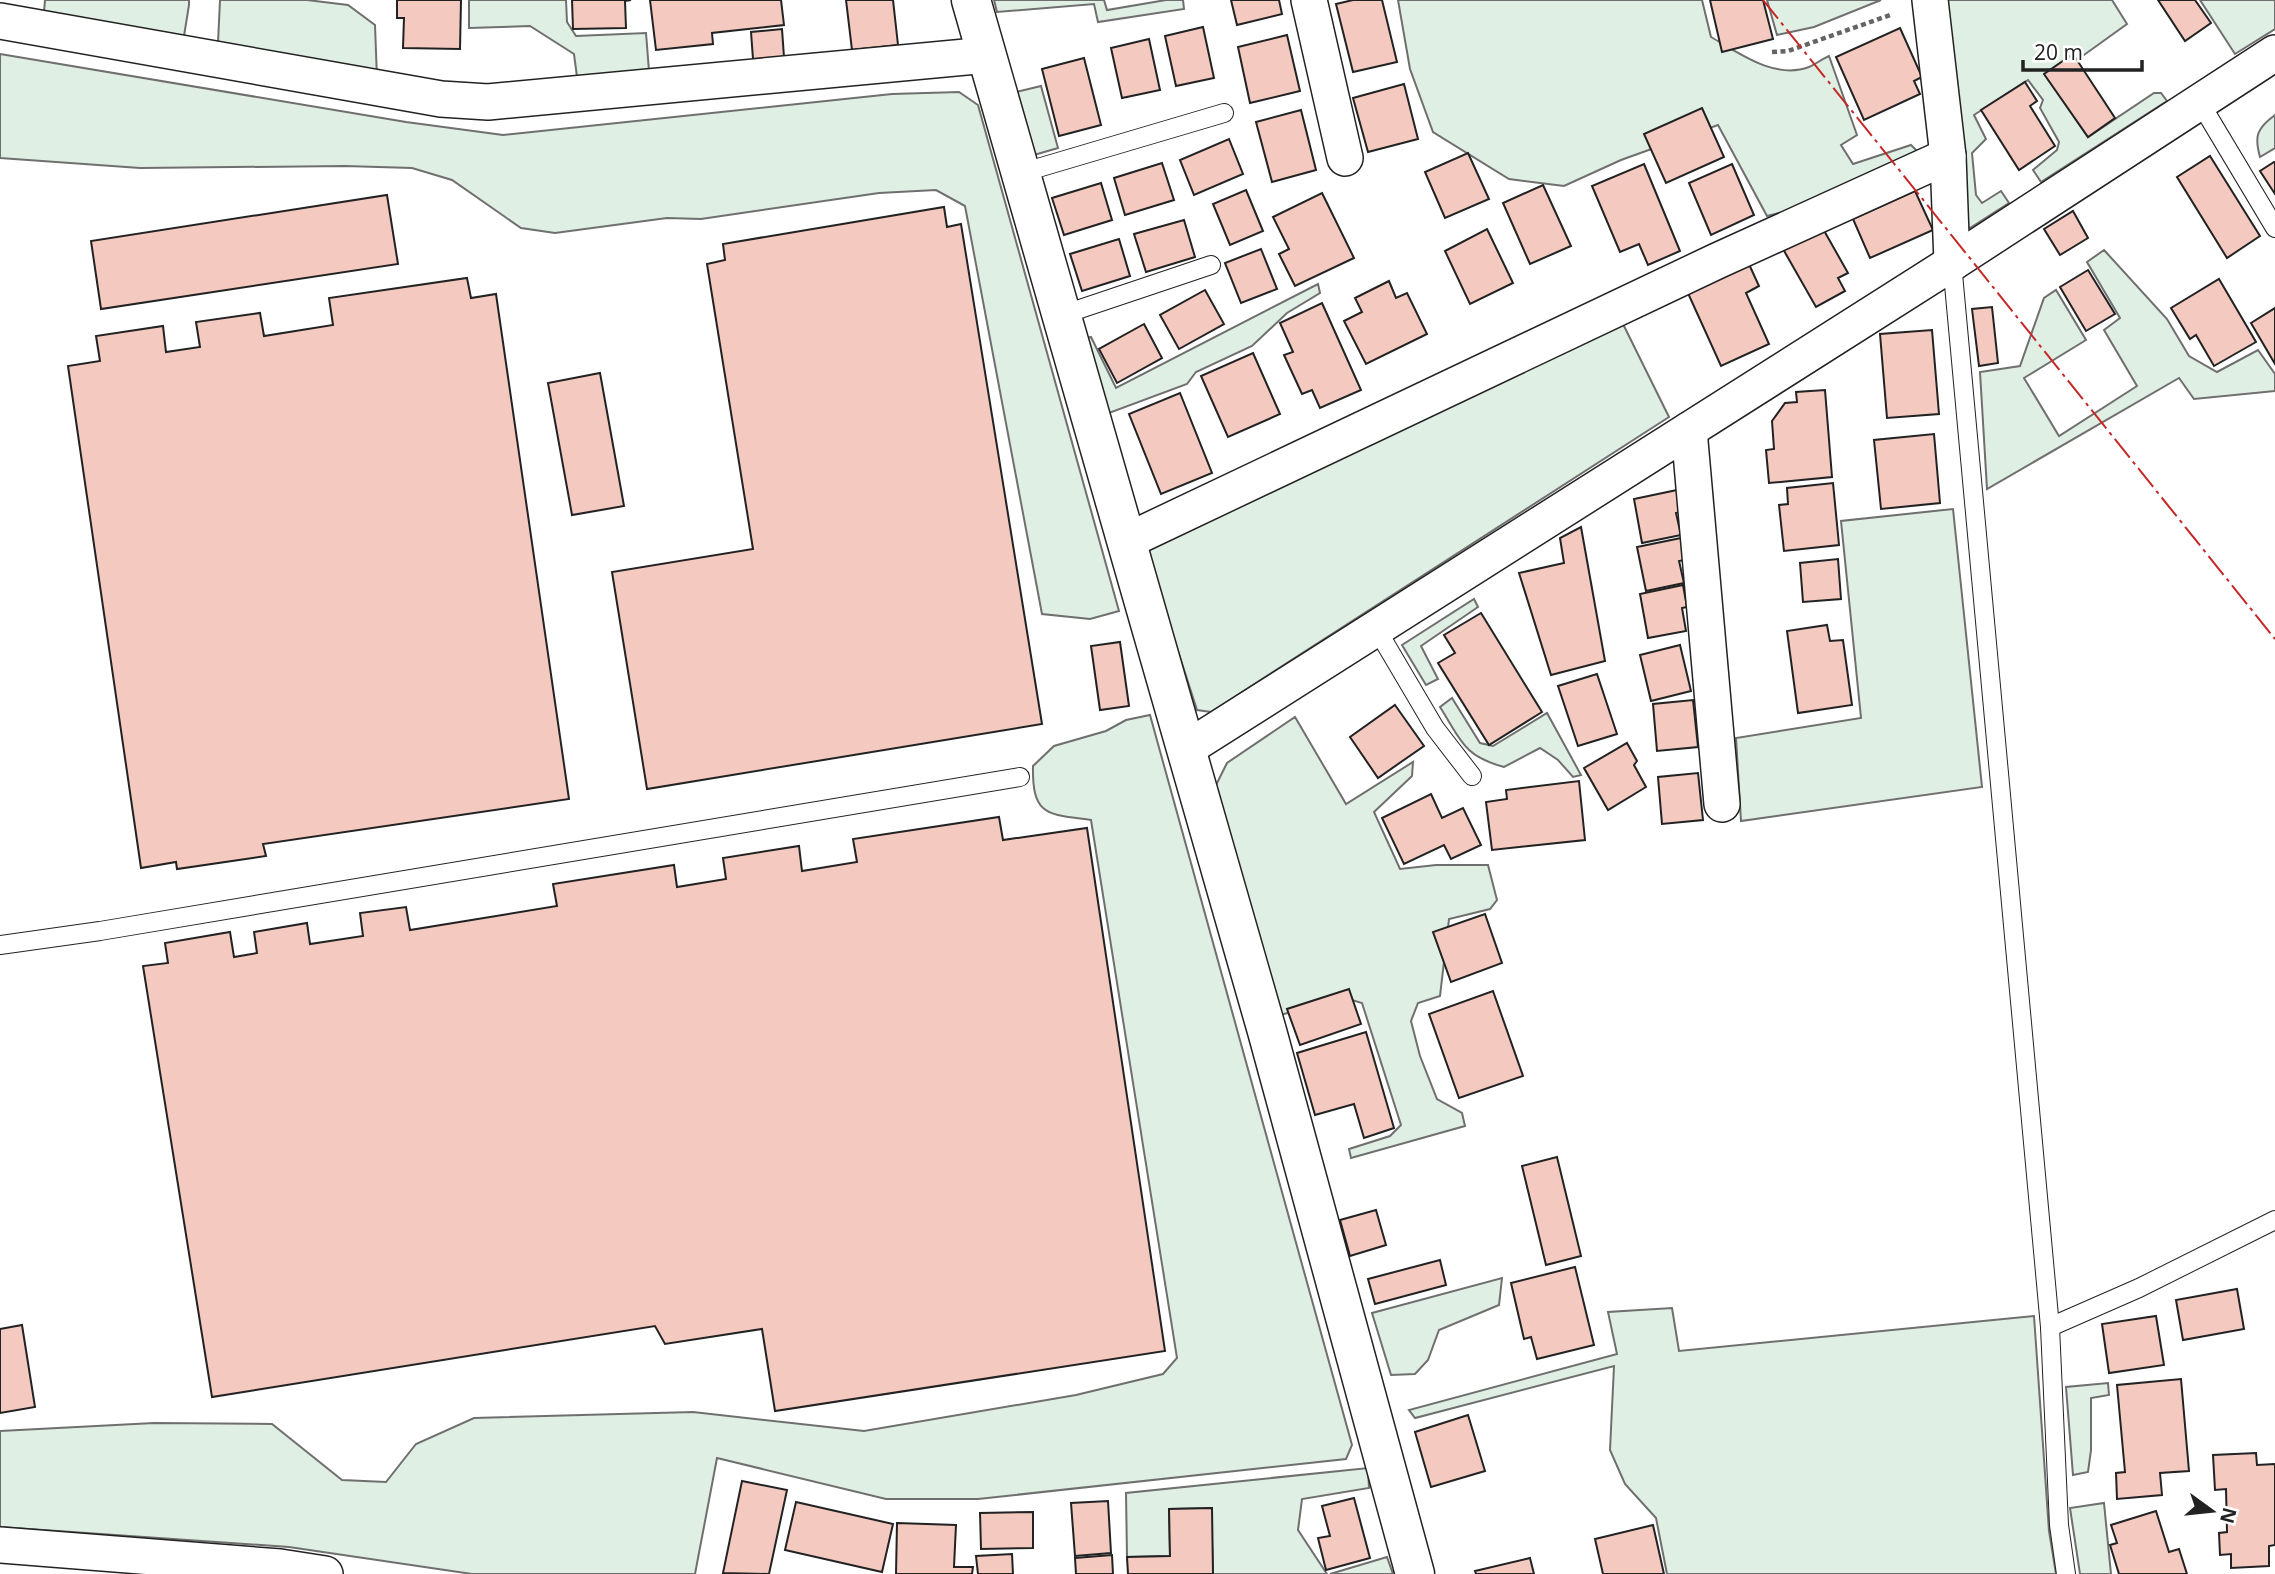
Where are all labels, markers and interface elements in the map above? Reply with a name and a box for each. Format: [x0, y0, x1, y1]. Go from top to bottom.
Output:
scale bar [2023, 28, 2142, 72]
text: 20 m [2034, 38, 2083, 66]
north arrow [2177, 1476, 2247, 1546]
text: N [2214, 1505, 2243, 1526]

